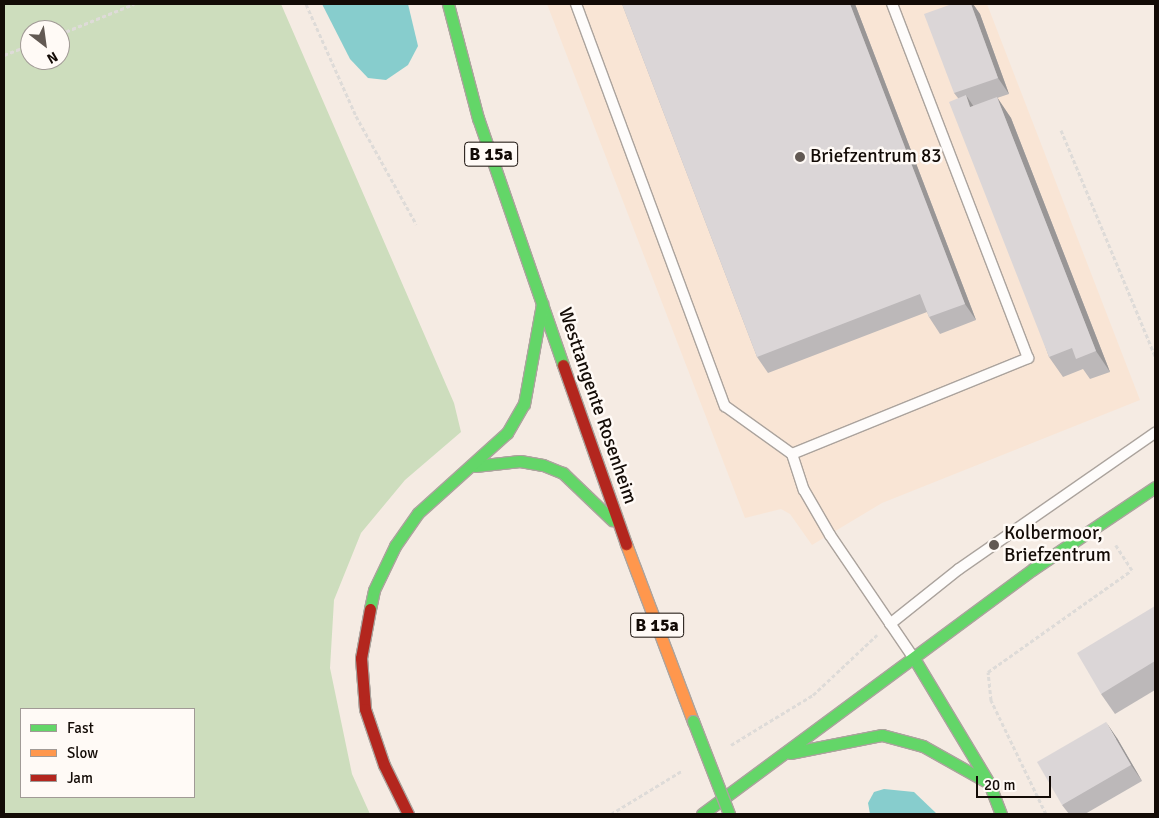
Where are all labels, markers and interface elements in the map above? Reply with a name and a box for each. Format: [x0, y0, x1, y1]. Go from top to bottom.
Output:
north arrow [20, 20, 70, 70]
text: N [44, 48, 61, 67]
road number: B 15a [464, 138, 518, 170]
place label: Briefzentrum 83 [810, 146, 942, 168]
marker: Briefzentrum 83 [794, 151, 806, 163]
street label: Westtangente Rosenheim [553, 305, 641, 507]
place label: Kolbermoor, Briefzentrum [1004, 523, 1111, 567]
marker: Kolbermoor, Briefzentrum [988, 539, 1000, 551]
road number: B 15a [630, 610, 684, 640]
legend [20, 708, 195, 798]
text: Fast [67, 719, 94, 737]
text: Slow [67, 744, 98, 762]
scale bar [979, 766, 1054, 798]
text: Jam [67, 769, 93, 787]
text: 20 m [984, 776, 1015, 794]

